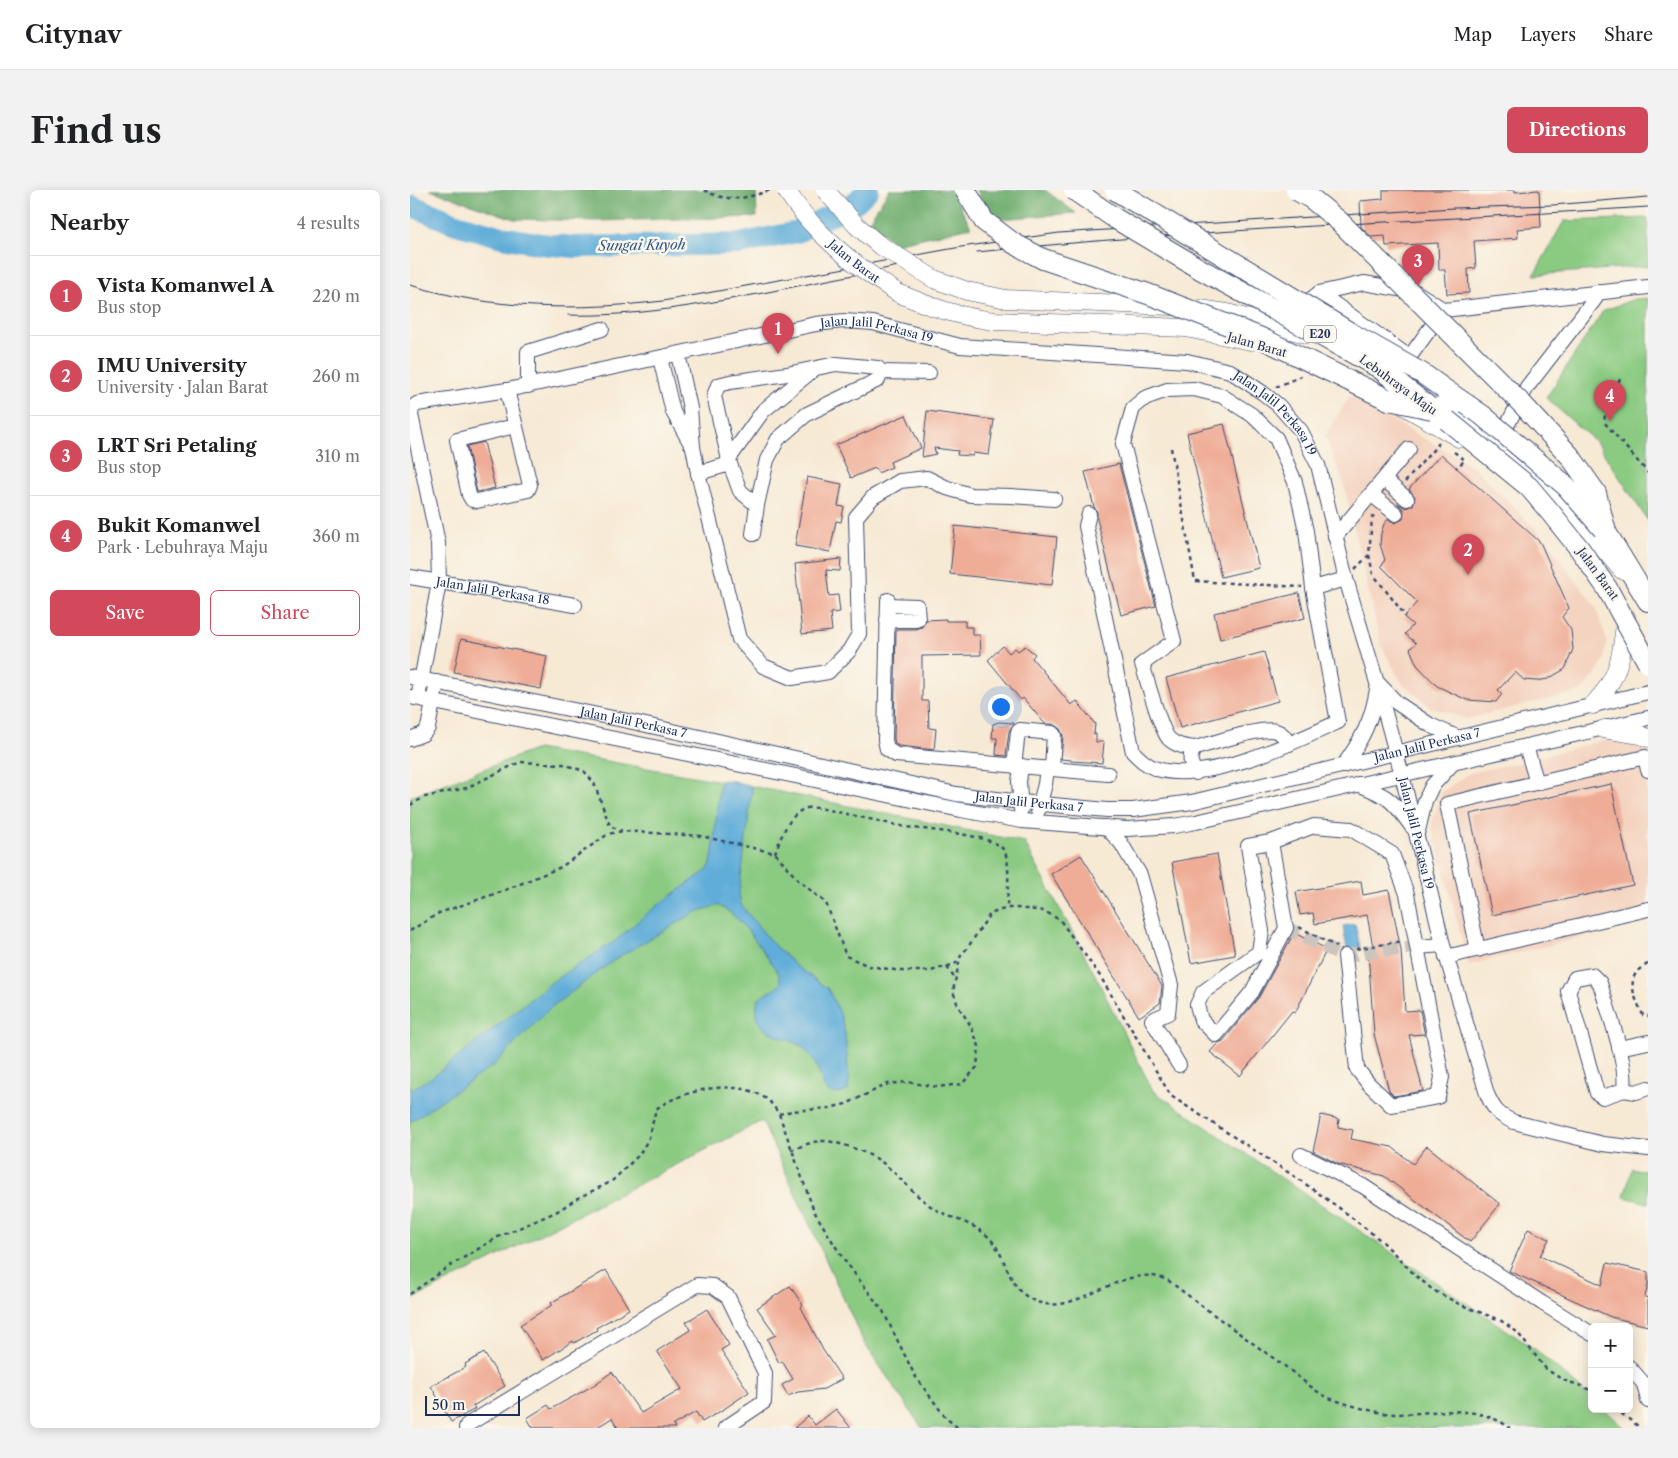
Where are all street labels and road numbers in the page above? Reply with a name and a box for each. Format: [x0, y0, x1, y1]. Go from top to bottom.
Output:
street label: Jalan Barat [824, 235, 883, 286]
street label: Jalan Jalil Perkasa 19 [818, 313, 935, 346]
road number: E20 [1304, 326, 1336, 342]
street label: Jalan Barat [1224, 328, 1289, 360]
street label: Lebuhraya Maju [1356, 351, 1441, 418]
street label: Jalan Jalil Perkasa 19 [1229, 366, 1320, 458]
street label: Jalan Barat [1573, 543, 1623, 604]
street label: Jalan Jalil Perkasa 18 [433, 573, 551, 608]
street label: Jalan Jalil Perkasa 7 [577, 703, 688, 741]
street label: Jalan Jalil Perkasa 7 [1371, 725, 1482, 765]
street label: Jalan Jalil Perkasa 19 [1395, 774, 1437, 891]
street label: Jalan Jalil Perkasa 7 [972, 788, 1084, 815]

